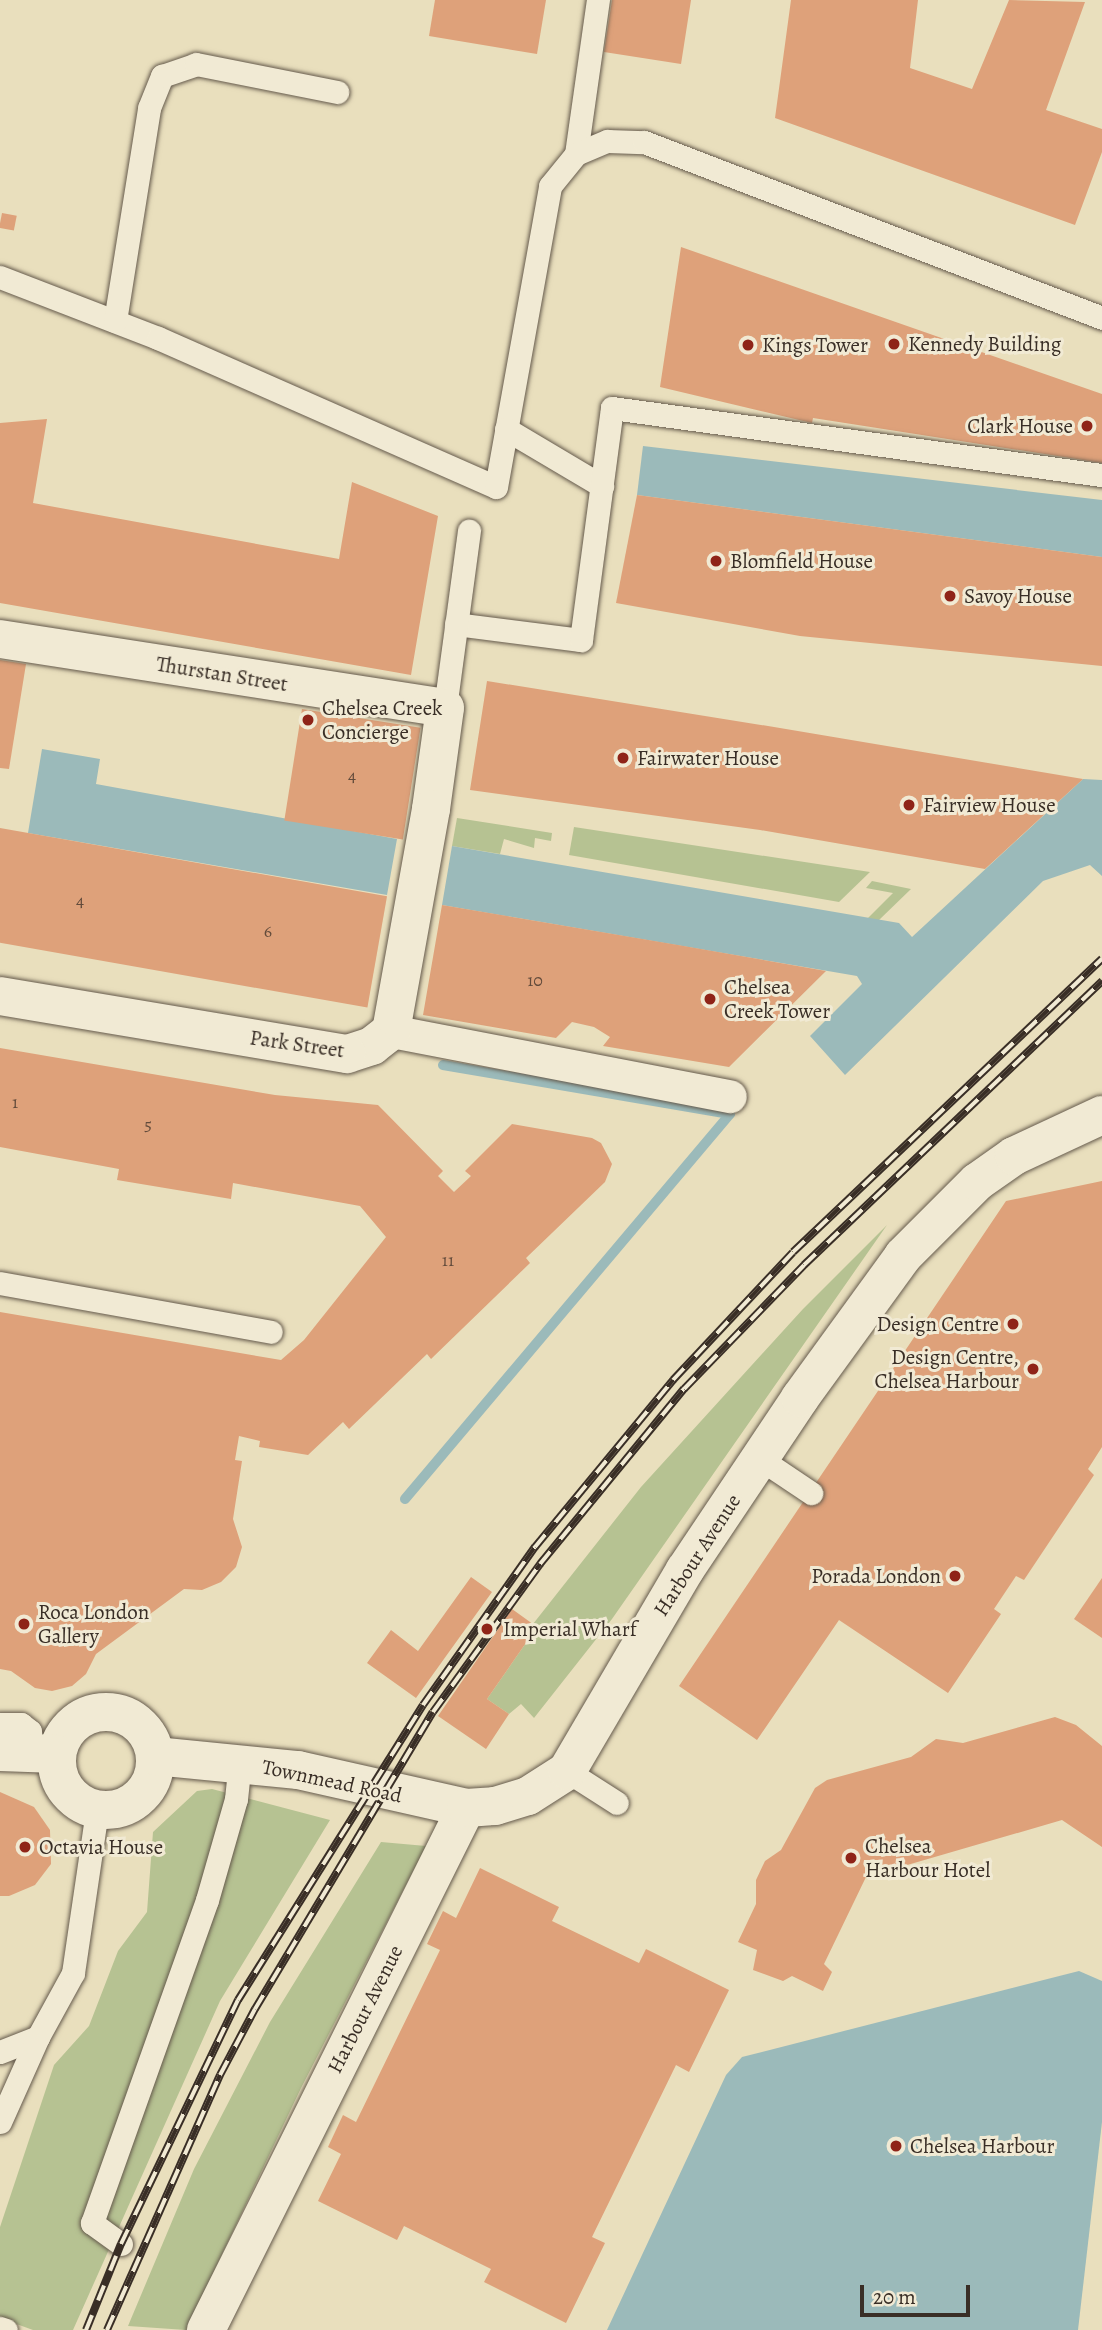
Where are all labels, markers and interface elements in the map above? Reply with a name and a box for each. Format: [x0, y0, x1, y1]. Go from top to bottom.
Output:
place label: Kennedy Building [908, 331, 1061, 357]
place label: Kings Tower [762, 332, 868, 358]
marker: Kennedy Building [886, 336, 902, 352]
marker: Kings Tower [740, 337, 756, 353]
place label: Clark House [967, 413, 1073, 439]
marker: Clark House [1079, 418, 1095, 434]
place label: Blomfield House [730, 548, 873, 574]
marker: Blomfield House [708, 553, 724, 569]
place label: Savoy House [964, 583, 1072, 609]
marker: Savoy House [942, 588, 958, 604]
street label: Thurstan Street [155, 651, 289, 697]
place label: Chelsea Creek Concierge [322, 695, 442, 745]
marker: Chelsea Creek Concierge [300, 712, 316, 728]
place label: Fairwater House [637, 745, 779, 771]
marker: Fairwater House [615, 750, 631, 766]
house number: 4 [348, 764, 356, 786]
place label: Fairview House [923, 792, 1056, 818]
marker: Fairview House [901, 797, 917, 813]
house number: 4 [76, 889, 84, 911]
house number: 6 [264, 920, 272, 942]
house number: 10 [527, 969, 543, 991]
place label: Chelsea Creek Tower [724, 974, 830, 1024]
marker: Chelsea Creek Tower [702, 991, 718, 1007]
street label: Park Street [248, 1025, 346, 1063]
house number: 1 [12, 1091, 18, 1113]
house number: 5 [144, 1113, 152, 1135]
house number: 11 [442, 1249, 454, 1271]
place label: Design Centre [876, 1311, 999, 1337]
marker: Design Centre [1005, 1316, 1021, 1332]
place label: Design Centre, Chelsea Harbour [875, 1344, 1019, 1394]
marker: Design Centre, Chelsea Harbour [1025, 1361, 1041, 1377]
street label: Harbour Avenue [648, 1489, 746, 1621]
place label: Porada London [811, 1563, 941, 1589]
marker: Porada London [947, 1568, 963, 1584]
place label: Roca London Gallery [38, 1599, 149, 1649]
marker: Roca London Gallery [16, 1616, 32, 1632]
place label: Imperial Wharf [503, 1616, 637, 1642]
marker: Imperial Wharf [477, 1619, 497, 1639]
street label: Townmead Road [260, 1754, 404, 1808]
place label: Chelsea Harbour Hotel [865, 1833, 990, 1883]
place label: Octavia House [39, 1834, 163, 1860]
marker: Octavia House [17, 1839, 33, 1855]
marker: Chelsea Harbour Hotel [843, 1850, 859, 1866]
street label: Harbour Avenue [322, 1941, 408, 2077]
place label: Chelsea Harbour [910, 2133, 1054, 2159]
marker: Chelsea Harbour [888, 2138, 904, 2154]
scale bar [864, 2270, 974, 2314]
text: 20 m [873, 2283, 916, 2311]

